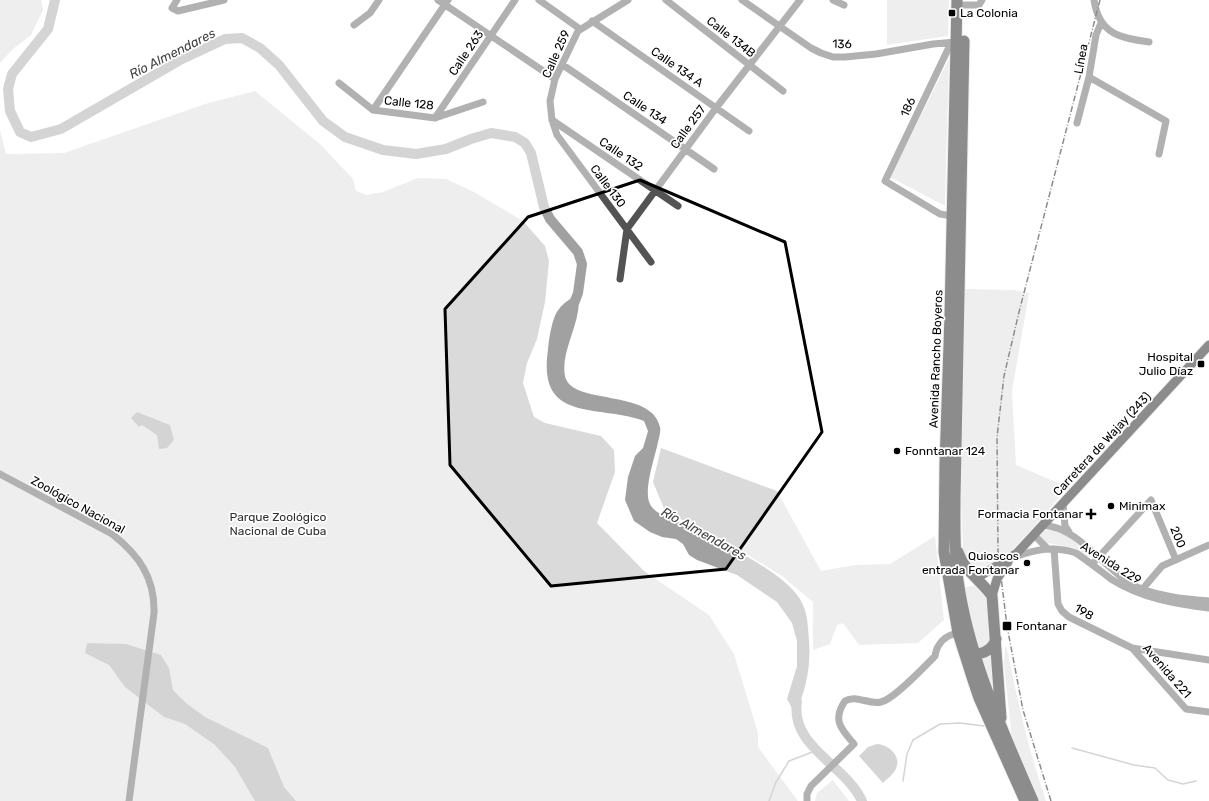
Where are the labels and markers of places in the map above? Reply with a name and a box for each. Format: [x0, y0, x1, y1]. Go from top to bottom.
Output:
place label: La Colonia [960, 6, 1018, 20]
marker: La Colonia [947, 8, 957, 18]
place label: Hospital Julio Díaz [1139, 350, 1193, 378]
marker: Hospital Julio Díaz [1196, 359, 1206, 369]
place label: Fonntanar 124 [905, 444, 986, 458]
marker: Fonntanar 124 [892, 446, 902, 456]
place label: Minimax [1119, 499, 1166, 513]
marker: Minimax [1106, 501, 1116, 511]
place label: Formacia Fontanar [978, 507, 1083, 521]
marker: Formacia Fontanar [1086, 509, 1096, 519]
place label: Quioscos entrada Fontanar [922, 549, 1019, 577]
marker: Quioscos entrada Fontanar [1022, 558, 1032, 568]
place label: Fontanar [1016, 619, 1067, 633]
marker: Fontanar [1001, 620, 1013, 632]

